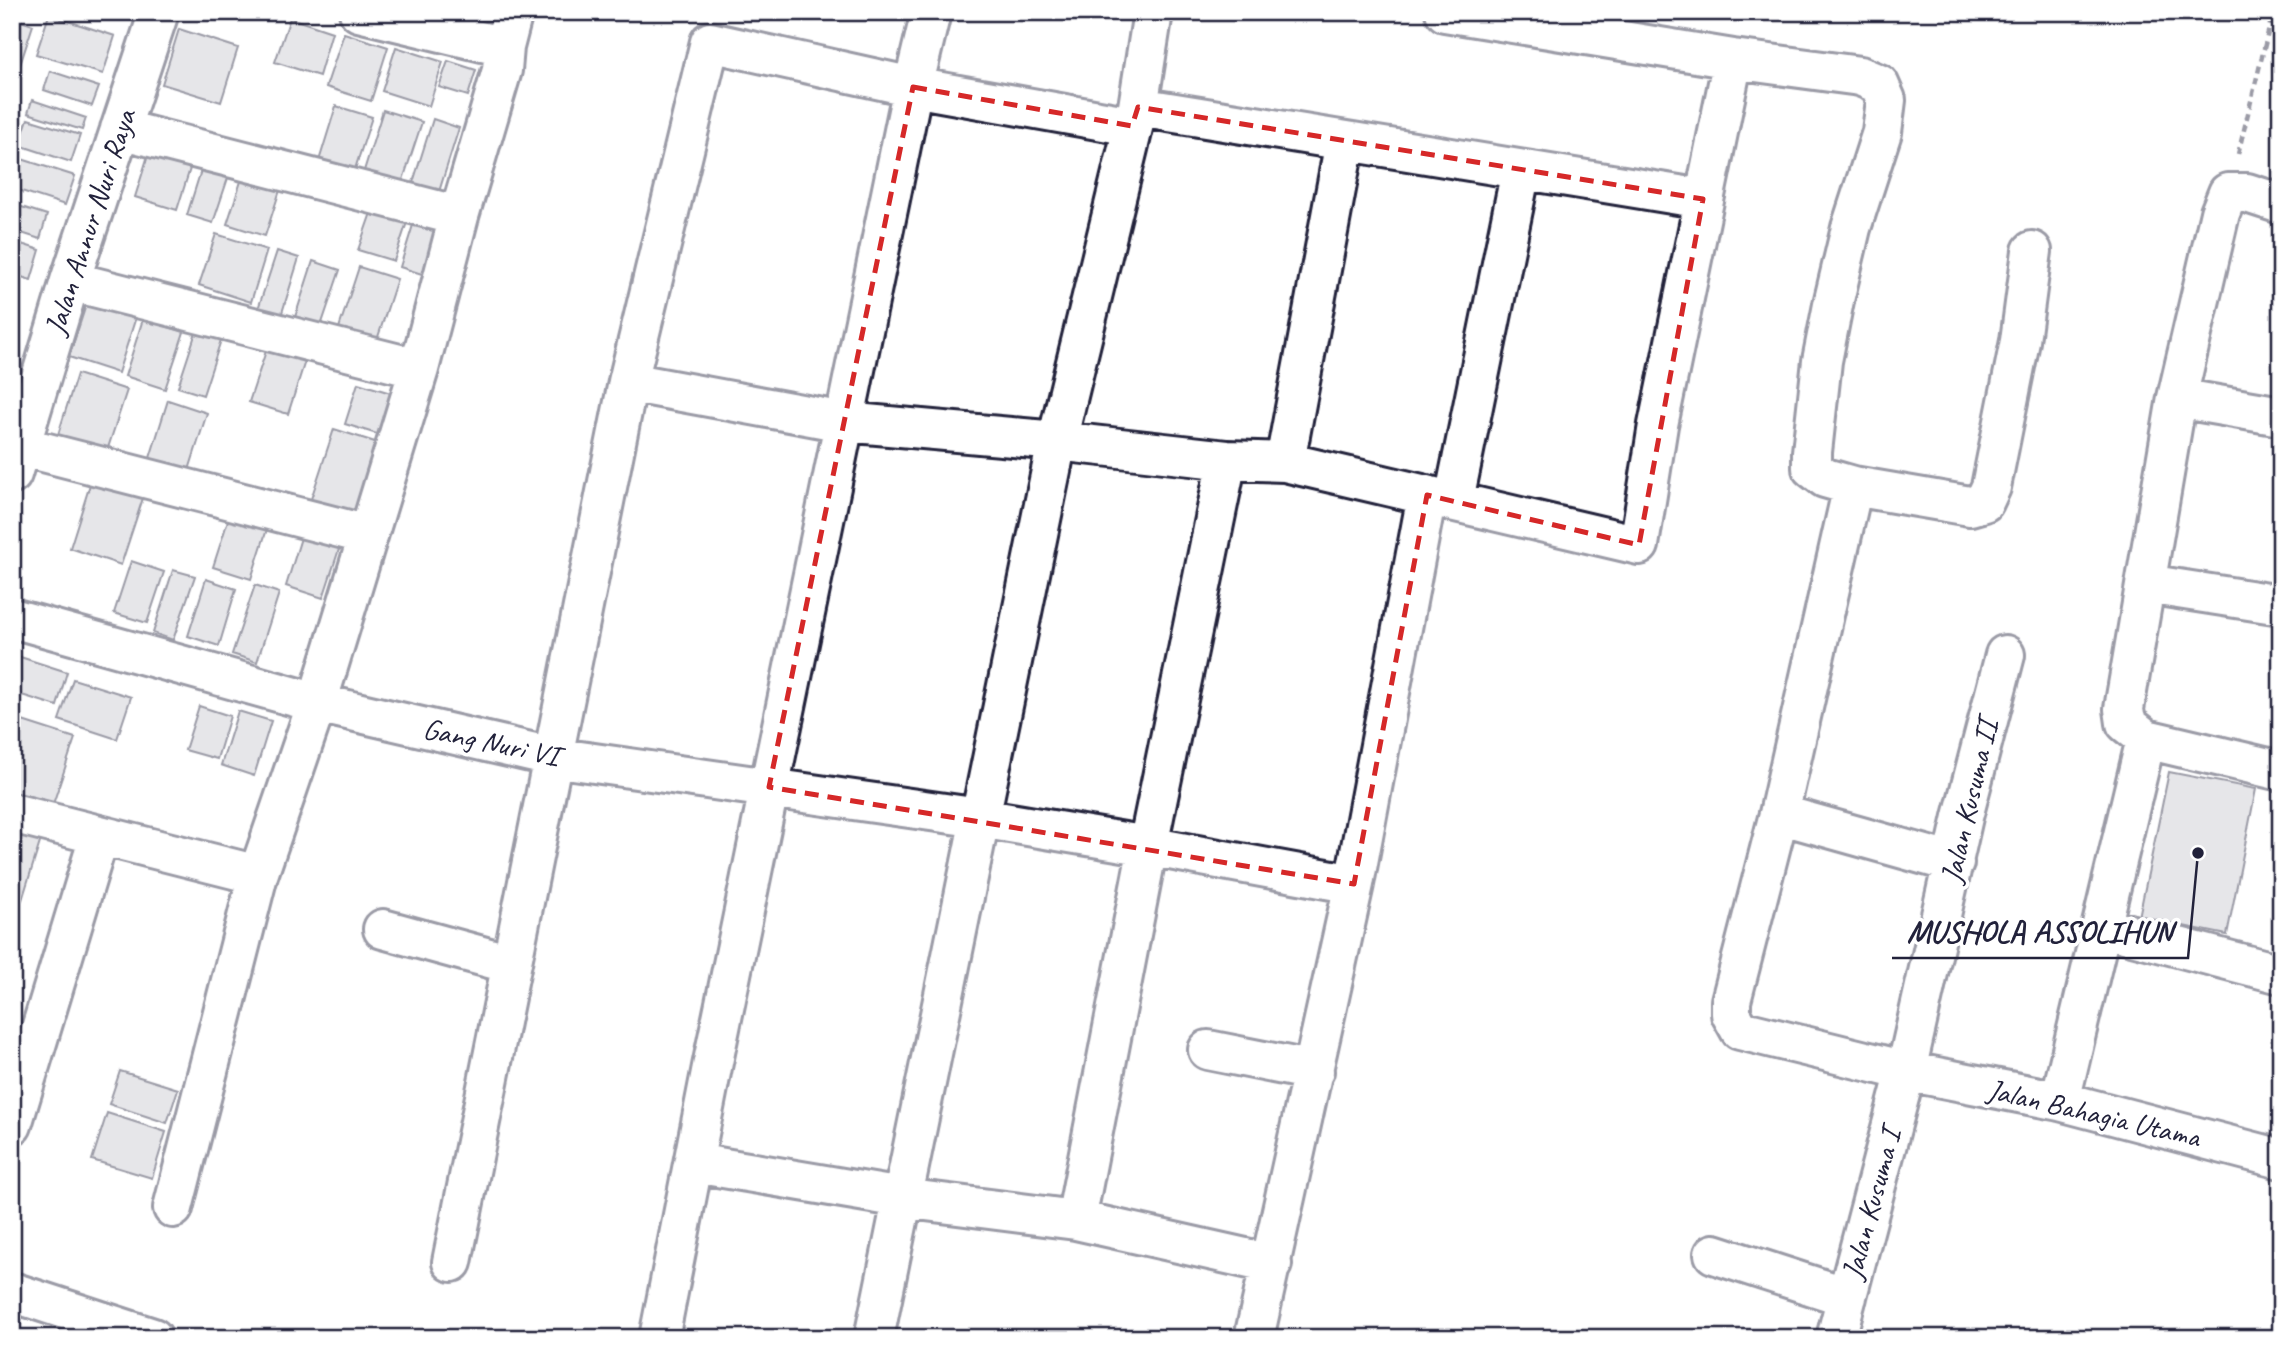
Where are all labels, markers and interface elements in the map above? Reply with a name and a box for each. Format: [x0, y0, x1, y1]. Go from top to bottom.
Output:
street label: Jalan Annur Nuri Raya [35, 103, 145, 341]
street label: Gang Nuri VI [420, 709, 569, 776]
street label: Jalan Kusuma II [1931, 710, 2008, 888]
callout: MUSHOLA ASSOLIHUN [1892, 905, 2188, 958]
text: MUSHOLA ASSOLIHUN [1907, 911, 2178, 952]
street label: Jalan Bahagia Utama [1982, 1070, 2206, 1156]
street label: Jalan Kusuma I [1832, 1118, 1911, 1285]

